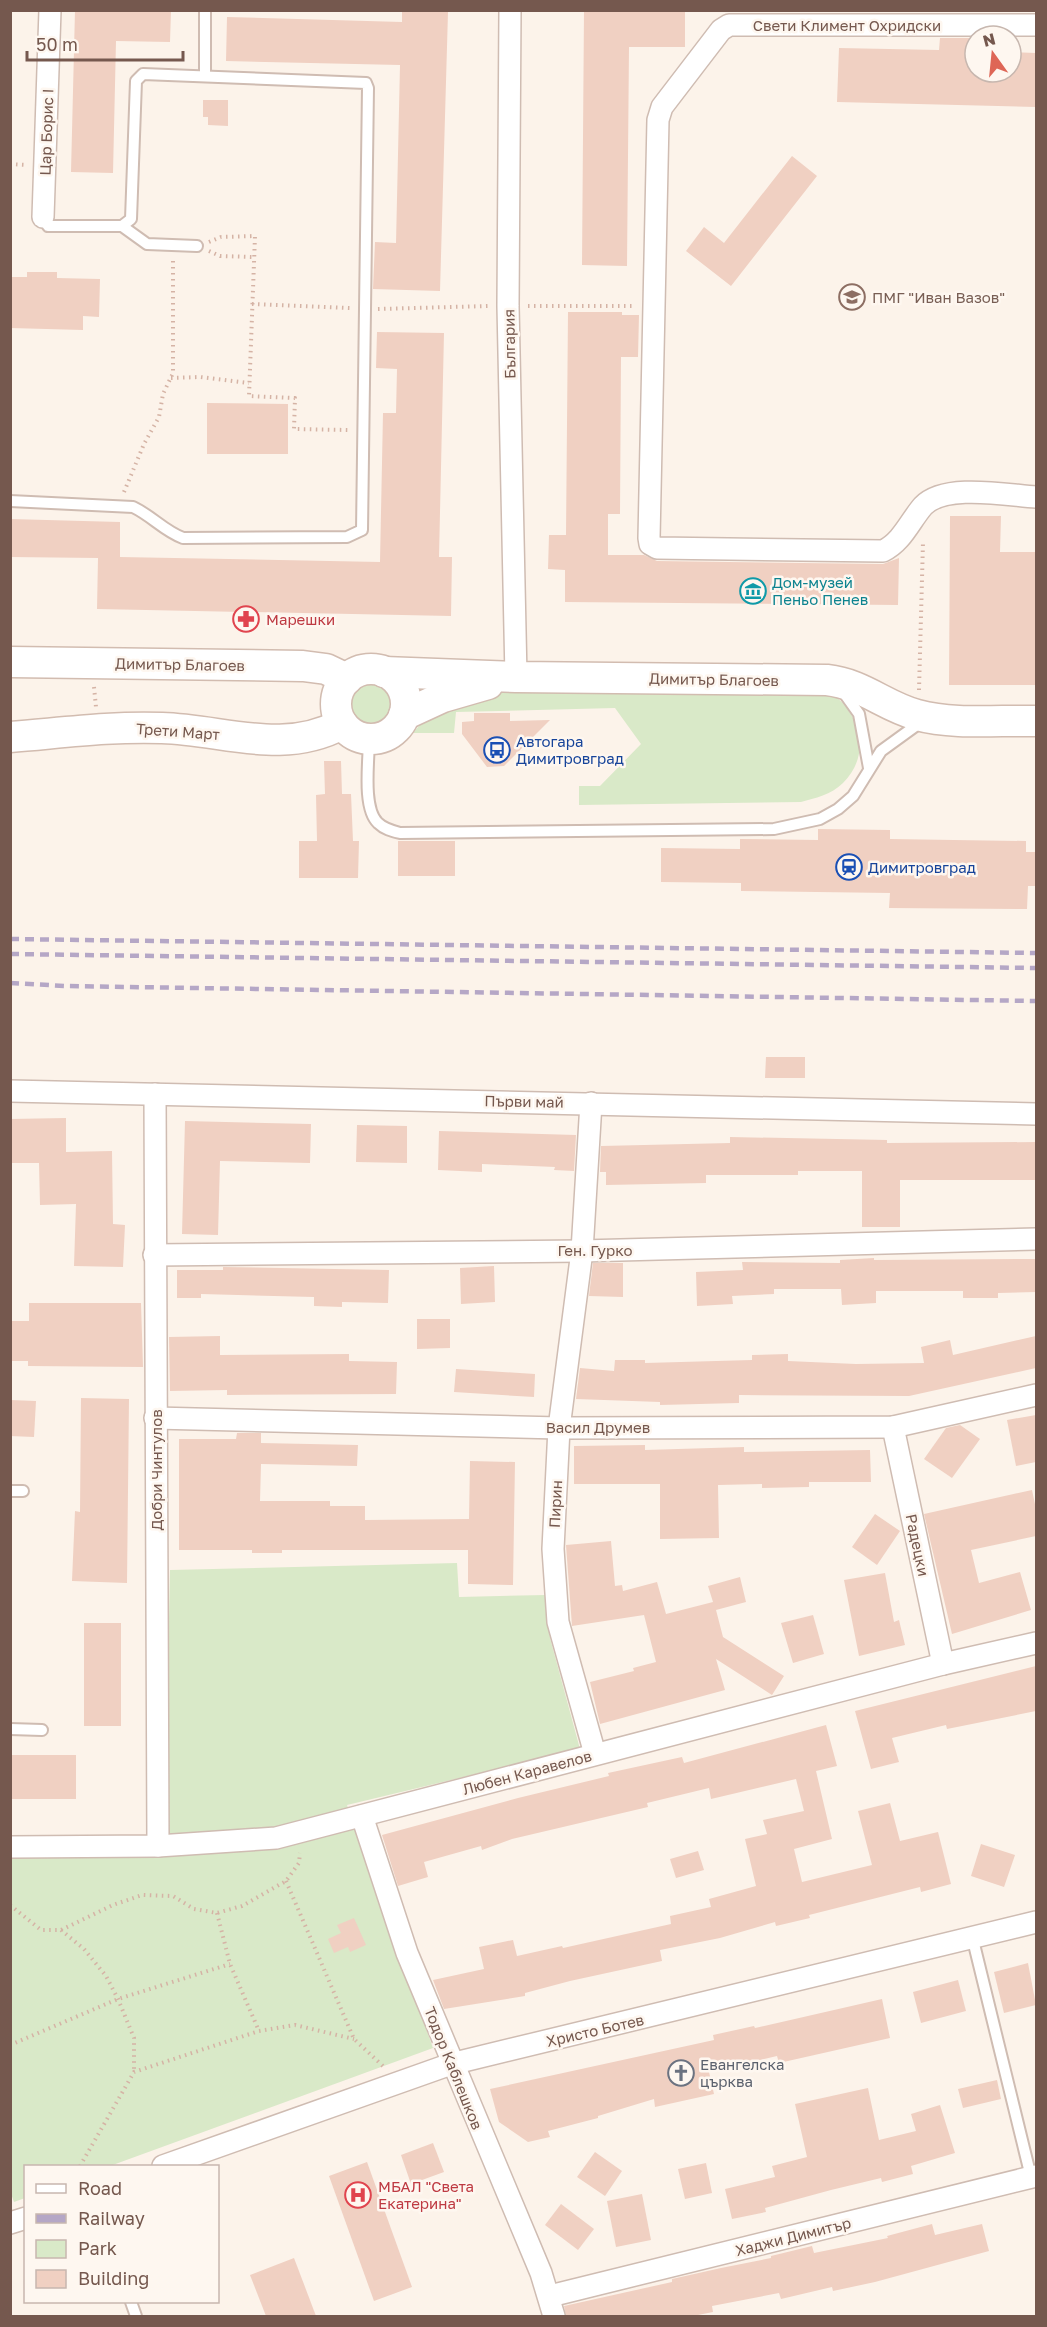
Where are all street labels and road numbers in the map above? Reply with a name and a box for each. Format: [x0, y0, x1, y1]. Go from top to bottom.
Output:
street label: Свети Климент Охридски [753, 16, 941, 34]
street label: Цар Борис I [35, 88, 57, 176]
street label: България [499, 309, 519, 379]
street label: Димитър Благоев [115, 654, 245, 674]
street label: Димитър Благоев [649, 669, 779, 689]
street label: Трети Март [136, 719, 221, 743]
street label: Първи май [484, 1091, 564, 1111]
street label: Ген. Гурко [557, 1241, 633, 1259]
street label: Добри Чинтулов [147, 1409, 165, 1531]
street label: Васил Друмев [546, 1418, 650, 1436]
street label: Пирин [545, 1480, 565, 1528]
street label: Радецки [903, 1512, 933, 1578]
street label: Любен Каравелов [461, 1746, 593, 1798]
street label: Тодор Каблешков [421, 2004, 487, 2132]
street label: Христо Ботев [544, 2010, 646, 2050]
street label: Хаджи Димитър [733, 2213, 853, 2259]

